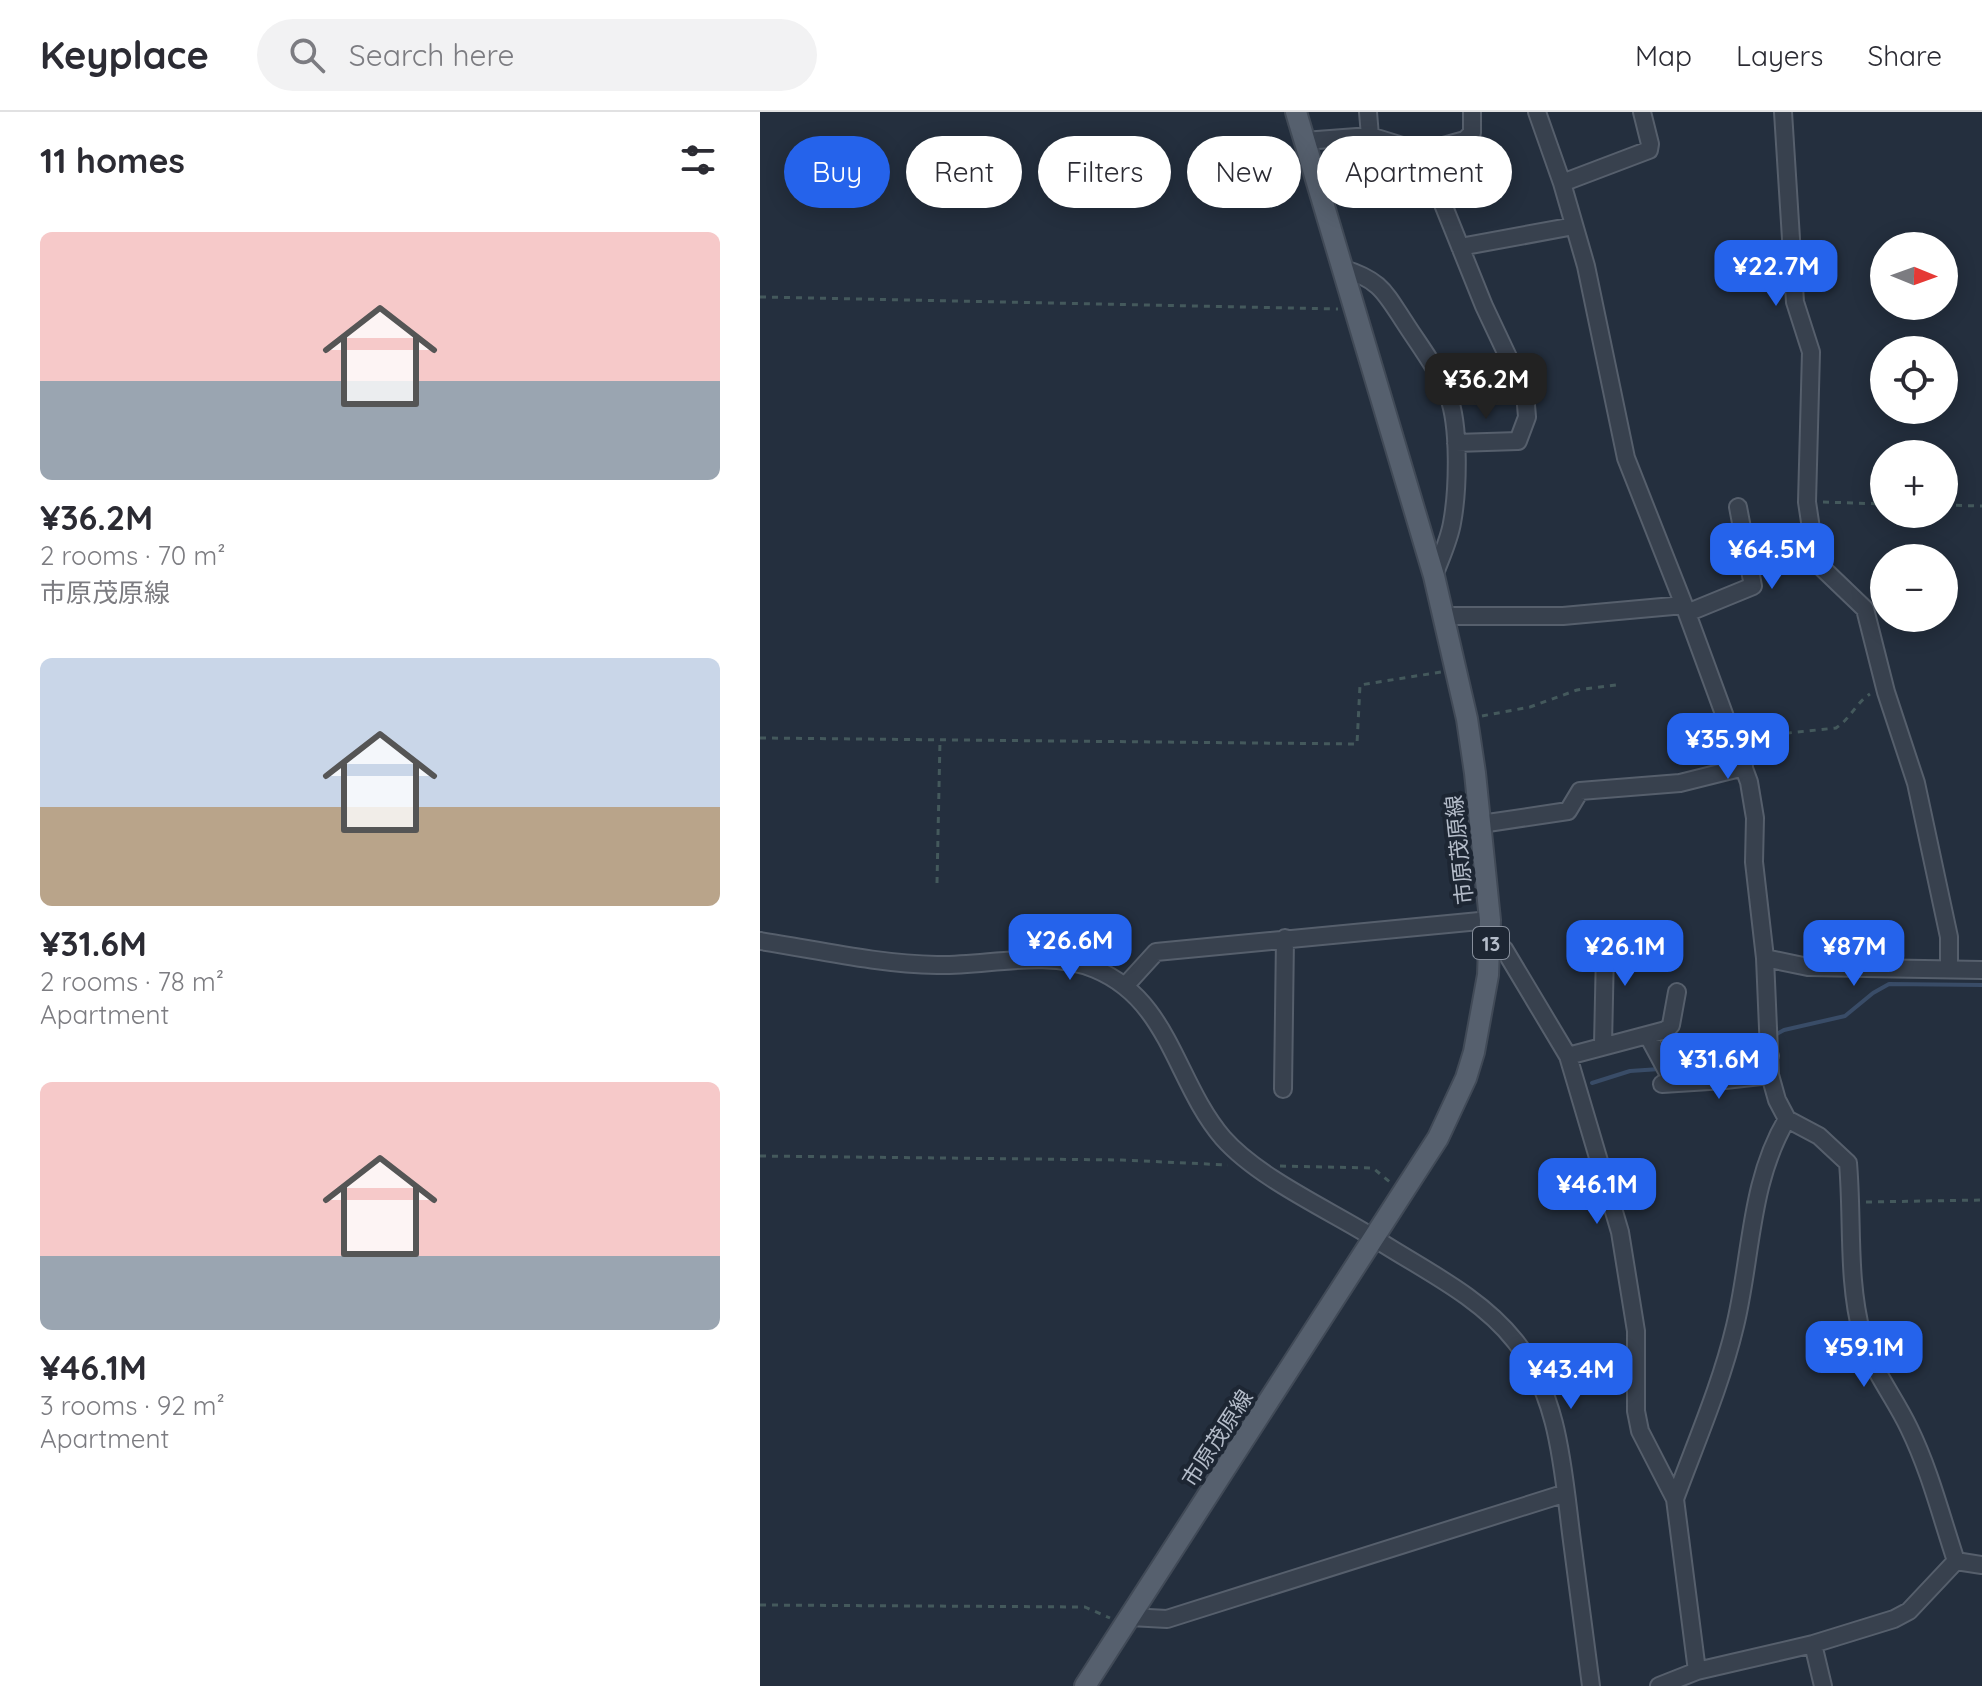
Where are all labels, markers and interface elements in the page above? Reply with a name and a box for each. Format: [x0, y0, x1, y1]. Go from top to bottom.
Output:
search box [257, 19, 817, 91]
text: Keyplace [40, 31, 209, 79]
icon: search [285, 33, 329, 77]
text: Search here [349, 36, 514, 74]
text: Map [1635, 38, 1692, 73]
text: Layers [1736, 38, 1823, 73]
text: Share [1867, 38, 1942, 73]
chip: Buy [784, 136, 890, 208]
chip: Rent [906, 136, 1022, 208]
chip: Filters [1038, 136, 1171, 208]
chip: New [1187, 136, 1301, 208]
chip: Apartment [1317, 136, 1512, 208]
icon: filters [676, 138, 720, 182]
text: 11 homes [40, 139, 185, 182]
north arrow [1870, 232, 1958, 320]
map controls [1870, 232, 1958, 632]
pin: ¥22.7M [1711, 240, 1841, 308]
text: ¥22.7M [1732, 249, 1820, 282]
icon: home [308, 284, 452, 428]
button: locate [1870, 336, 1958, 424]
pin: ¥36.2M [1421, 353, 1551, 421]
text: ¥36.2M [1443, 362, 1529, 395]
button: + [1870, 440, 1958, 528]
text: ¥36.2M [40, 496, 153, 539]
pin: ¥64.5M [1707, 523, 1837, 591]
text: ¥64.5M [1728, 532, 1816, 565]
text: 2 rooms · 70 m² [40, 539, 225, 572]
button: − [1870, 544, 1958, 632]
text: 市原茂原線 [40, 576, 170, 609]
icon: home [308, 710, 452, 854]
pin: ¥35.9M [1663, 713, 1793, 781]
text: ¥35.9M [1685, 722, 1771, 755]
street label: 市原茂原線 [1439, 794, 1479, 906]
pin: ¥26.6M [1005, 914, 1135, 982]
pin: ¥26.1M [1560, 920, 1690, 988]
pin: ¥87M [1807, 920, 1901, 988]
text: ¥31.6M [40, 922, 147, 965]
text: ¥26.6M [1027, 923, 1113, 956]
road number: 13 [1473, 927, 1509, 959]
text: ¥26.1M [1584, 929, 1666, 962]
text: ¥87M [1821, 929, 1887, 962]
text: 2 rooms · 78 m² [40, 965, 224, 998]
text: Apartment [40, 998, 169, 1031]
pin: ¥31.6M [1654, 1033, 1784, 1101]
text: ¥31.6M [1678, 1042, 1760, 1075]
icon: home [308, 1134, 452, 1278]
pin: ¥46.1M [1532, 1158, 1662, 1226]
text: ¥46.1M [1556, 1167, 1638, 1200]
pin: ¥59.1M [1799, 1321, 1929, 1389]
text: ¥59.1M [1824, 1330, 1904, 1363]
pin: ¥43.4M [1506, 1343, 1636, 1411]
text: ¥46.1M [40, 1346, 147, 1389]
text: ¥43.4M [1527, 1352, 1615, 1385]
street label: 市原茂原線 [1175, 1384, 1259, 1492]
text: 3 rooms · 92 m² [40, 1389, 225, 1422]
text: Apartment [40, 1422, 169, 1455]

